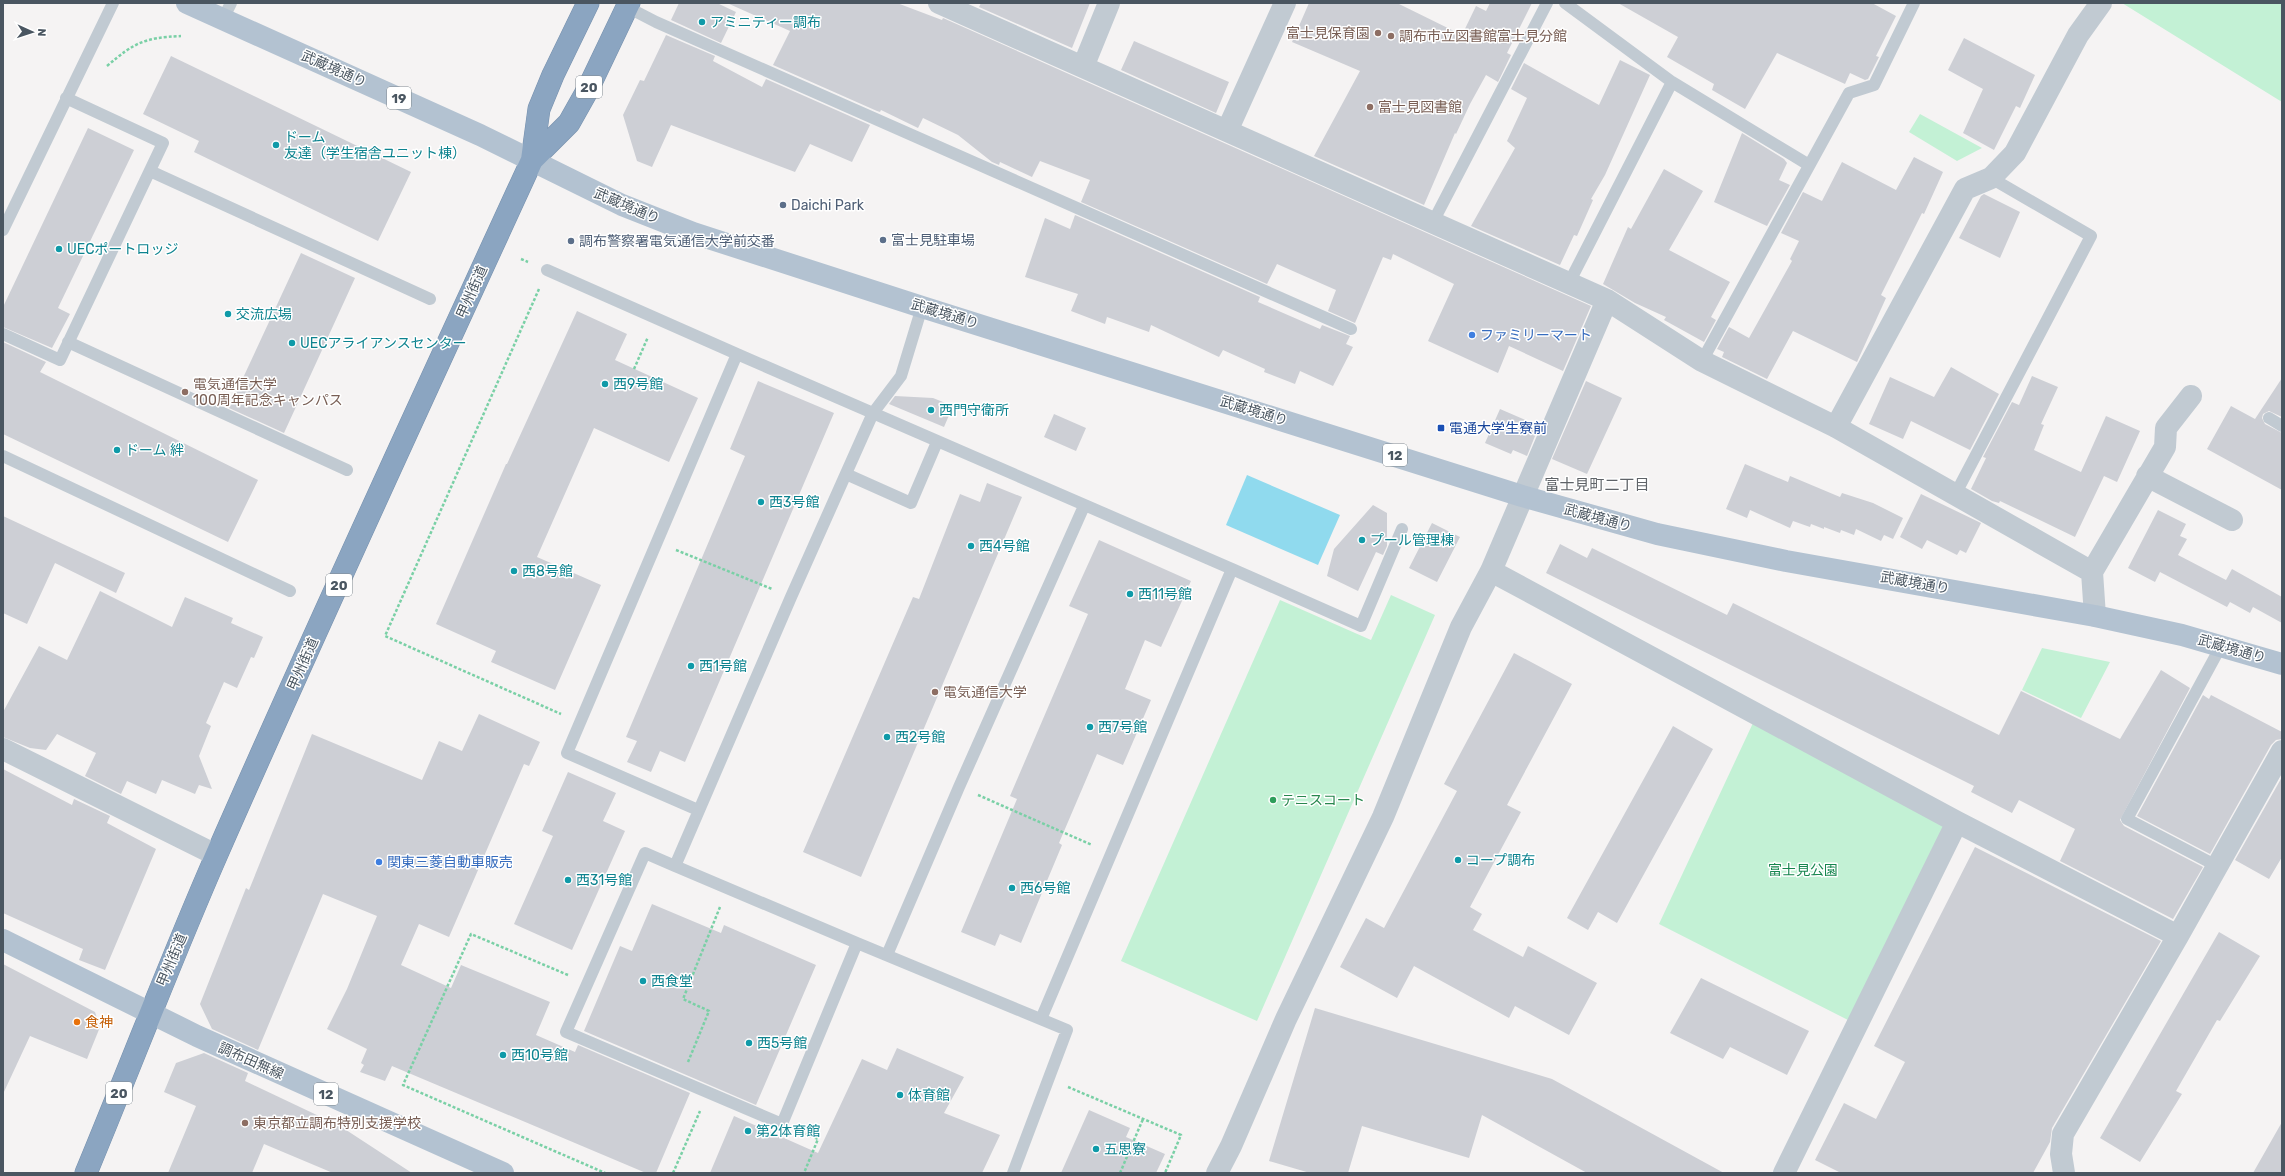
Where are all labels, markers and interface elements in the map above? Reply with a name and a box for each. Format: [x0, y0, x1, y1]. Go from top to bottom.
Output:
north arrow [12, 12, 52, 52]
place label: アミニティー調布 [710, 14, 821, 31]
marker: アミニティー調布 [697, 17, 707, 27]
place label: 富士見保育園 [1286, 25, 1370, 42]
text: N [35, 28, 48, 37]
marker: 富士見保育園 [1373, 28, 1383, 38]
place label: 調布市立図書館富士見分館 [1399, 28, 1567, 45]
marker: 調布市立図書館富士見分館 [1386, 31, 1396, 41]
street label: 武蔵境通り [299, 47, 369, 91]
road number: 20 [576, 76, 602, 98]
road number: 19 [387, 87, 411, 109]
place label: 富士見図書館 [1378, 99, 1462, 116]
marker: 富士見図書館 [1365, 102, 1375, 112]
place label: ドーム 友達（学生宿舎ユニット棟） [284, 129, 466, 162]
marker: ドーム 友達（学生宿舎ユニット棟） [271, 140, 281, 150]
street label: 武蔵境通り [591, 185, 663, 227]
place label: Daichi Park [791, 197, 865, 214]
marker: Daichi Park [778, 200, 788, 210]
place label: 富士見駐車場 [891, 232, 975, 249]
place label: 調布警察署電気通信大学前交番 [579, 233, 775, 250]
marker: 富士見駐車場 [878, 235, 888, 245]
marker: 調布警察署電気通信大学前交番 [566, 236, 576, 246]
place label: UECポートロッジ [67, 241, 179, 258]
marker: UECポートロッジ [54, 244, 64, 254]
street label: 甲州街道 [453, 263, 491, 321]
street label: 武蔵境通り [909, 296, 981, 332]
place label: 交流広場 [236, 306, 292, 323]
marker: 交流広場 [223, 309, 233, 319]
place label: ファミリーマート [1480, 327, 1592, 344]
marker: ファミリーマート [1467, 330, 1477, 340]
place label: UECアライアンスセンター [300, 335, 467, 352]
marker: UECアライアンスセンター [287, 338, 297, 348]
place label: 電気通信大学 100周年記念キャンパス [193, 376, 343, 409]
place label: 西9号館 [613, 376, 663, 393]
marker: 西9号館 [600, 379, 610, 389]
marker: 電気通信大学 100周年記念キャンパス [180, 387, 190, 397]
street label: 武蔵境通り [1218, 393, 1290, 429]
place label: 西門守衛所 [939, 402, 1009, 419]
marker: 西門守衛所 [926, 405, 936, 415]
place label: 電通大学生寮前 [1449, 420, 1547, 437]
marker: 電通大学生寮前 [1436, 423, 1446, 433]
place label: ドーム 絆 [125, 442, 184, 459]
road number: 12 [1383, 444, 1407, 466]
marker: ドーム 絆 [112, 445, 122, 455]
district label: 富士見町二丁目 [1544, 476, 1650, 494]
place label: 西3号館 [769, 494, 819, 511]
marker: 西3号館 [756, 497, 766, 507]
street label: 武蔵境通り [1562, 501, 1634, 535]
place label: プール管理棟 [1370, 532, 1454, 549]
marker: プール管理棟 [1357, 535, 1367, 545]
place label: 西4号館 [979, 538, 1030, 555]
marker: 西4号館 [966, 541, 976, 551]
place label: 西8号館 [522, 563, 573, 580]
marker: 西8号館 [509, 566, 519, 576]
street label: 武蔵境通り [1879, 569, 1951, 597]
road number: 20 [326, 574, 352, 596]
place label: 西11号館 [1138, 586, 1192, 603]
marker: 西11号館 [1125, 589, 1135, 599]
street label: 武蔵境通り [2196, 631, 2268, 667]
street label: 甲州街道 [284, 635, 322, 693]
place label: 西1号館 [699, 658, 747, 675]
marker: 西1号館 [686, 661, 696, 671]
place label: 電気通信大学 [943, 684, 1027, 701]
marker: 電気通信大学 [930, 687, 940, 697]
place label: 西7号館 [1098, 719, 1147, 736]
marker: 西7号館 [1085, 722, 1095, 732]
place label: 西2号館 [895, 729, 945, 746]
marker: 西2号館 [882, 732, 892, 742]
place label: テニスコート [1281, 792, 1365, 809]
marker: テニスコート [1268, 795, 1278, 805]
place label: コープ調布 [1466, 852, 1535, 869]
place label: 関東三菱自動車販売 [387, 854, 513, 871]
marker: コープ調布 [1453, 855, 1463, 865]
marker: 関東三菱自動車販売 [374, 857, 384, 867]
park label: 富士見公園 [1768, 862, 1838, 879]
place label: 西31号館 [576, 872, 632, 889]
marker: 西31号館 [563, 875, 573, 885]
place label: 西6号館 [1020, 880, 1070, 897]
marker: 西6号館 [1007, 883, 1017, 893]
street label: 甲州街道 [153, 931, 191, 989]
place label: 西食堂 [651, 973, 693, 990]
marker: 西食堂 [638, 976, 648, 986]
place label: 食神 [85, 1014, 113, 1031]
marker: 食神 [72, 1017, 82, 1027]
place label: 西5号館 [757, 1035, 807, 1052]
marker: 西5号館 [744, 1038, 754, 1048]
street label: 調布田無線 [216, 1039, 286, 1083]
place label: 西10号館 [511, 1047, 568, 1064]
marker: 西10号館 [498, 1050, 508, 1060]
road number: 20 [106, 1082, 132, 1104]
road number: 12 [314, 1083, 338, 1105]
place label: 体育館 [908, 1087, 950, 1104]
marker: 体育館 [895, 1090, 905, 1100]
place label: 東京都立調布特別支援学校 [253, 1115, 421, 1132]
marker: 東京都立調布特別支援学校 [240, 1118, 250, 1128]
place label: 第2体育館 [756, 1123, 820, 1140]
marker: 第2体育館 [743, 1126, 753, 1136]
place label: 五思寮 [1104, 1141, 1146, 1158]
marker: 五思寮 [1091, 1144, 1101, 1154]

